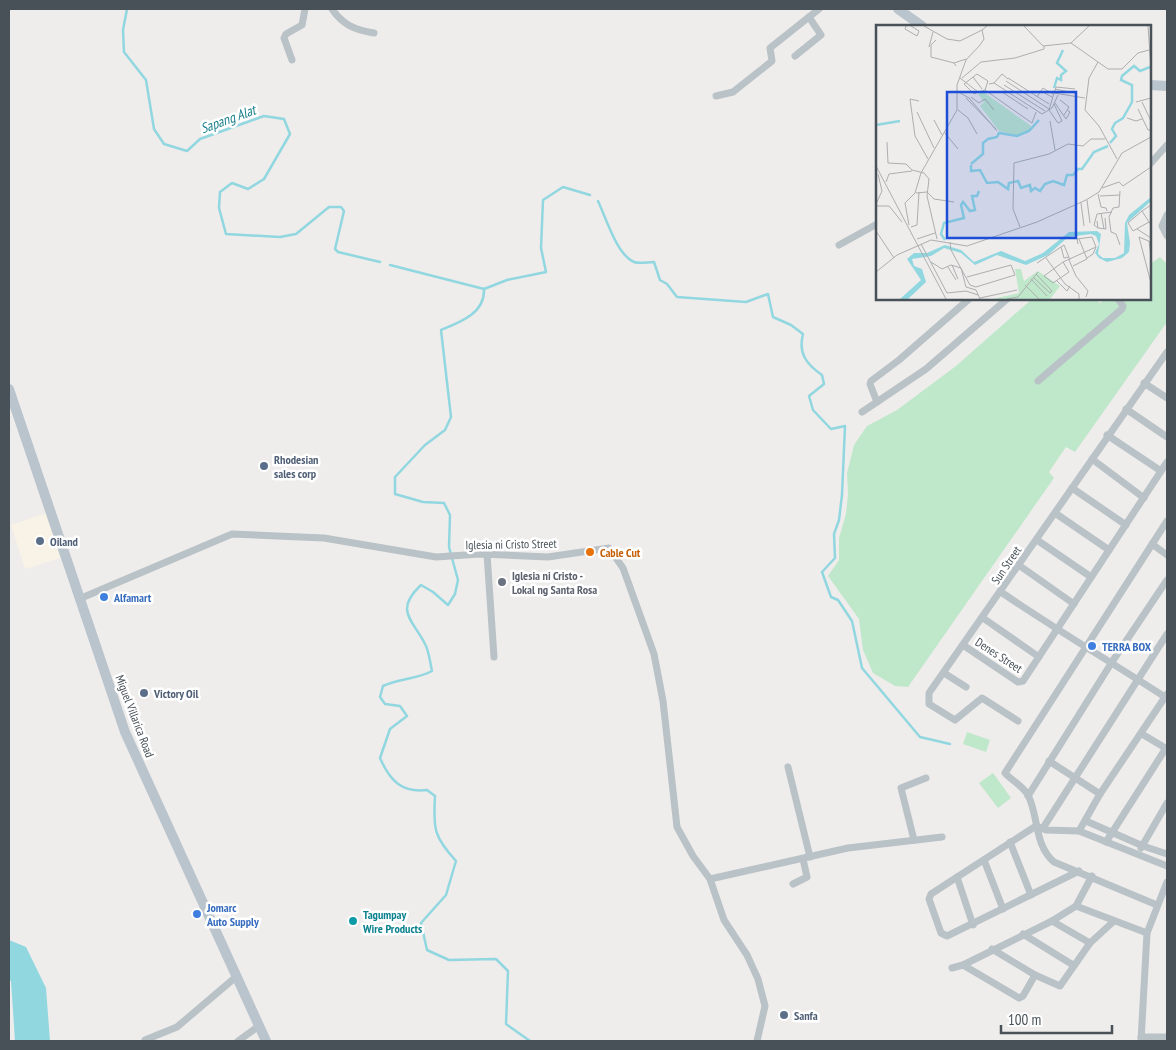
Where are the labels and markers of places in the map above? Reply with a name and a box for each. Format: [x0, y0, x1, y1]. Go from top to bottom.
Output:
place label: Rhodesian sales corp [274, 452, 318, 481]
marker: Rhodesian sales corp [258, 460, 270, 472]
place label: Oiland [50, 534, 78, 549]
marker: Oiland [34, 535, 46, 547]
place label: Cable Cut [600, 545, 641, 560]
marker: Cable Cut [584, 546, 596, 558]
place label: Iglesia ni Cristo - Lokal ng Santa Rosa [512, 568, 597, 597]
marker: Iglesia ni Cristo - Lokal ng Santa Rosa [496, 576, 508, 588]
place label: Alfamart [113, 590, 152, 605]
marker: Alfamart [98, 591, 110, 603]
place label: TERRA BOX [1102, 639, 1152, 654]
marker: TERRA BOX [1086, 640, 1098, 652]
place label: Victory Oil [153, 686, 198, 701]
marker: Victory Oil [138, 687, 150, 699]
place label: Jomarc Auto Supply [206, 900, 259, 929]
place label: Tagumpay Wire Products [362, 907, 422, 936]
marker: Jomarc Auto Supply [191, 908, 203, 920]
marker: Tagumpay Wire Products [347, 915, 359, 927]
place label: Sanfa [794, 1008, 818, 1023]
marker: Sanfa [778, 1009, 790, 1021]

